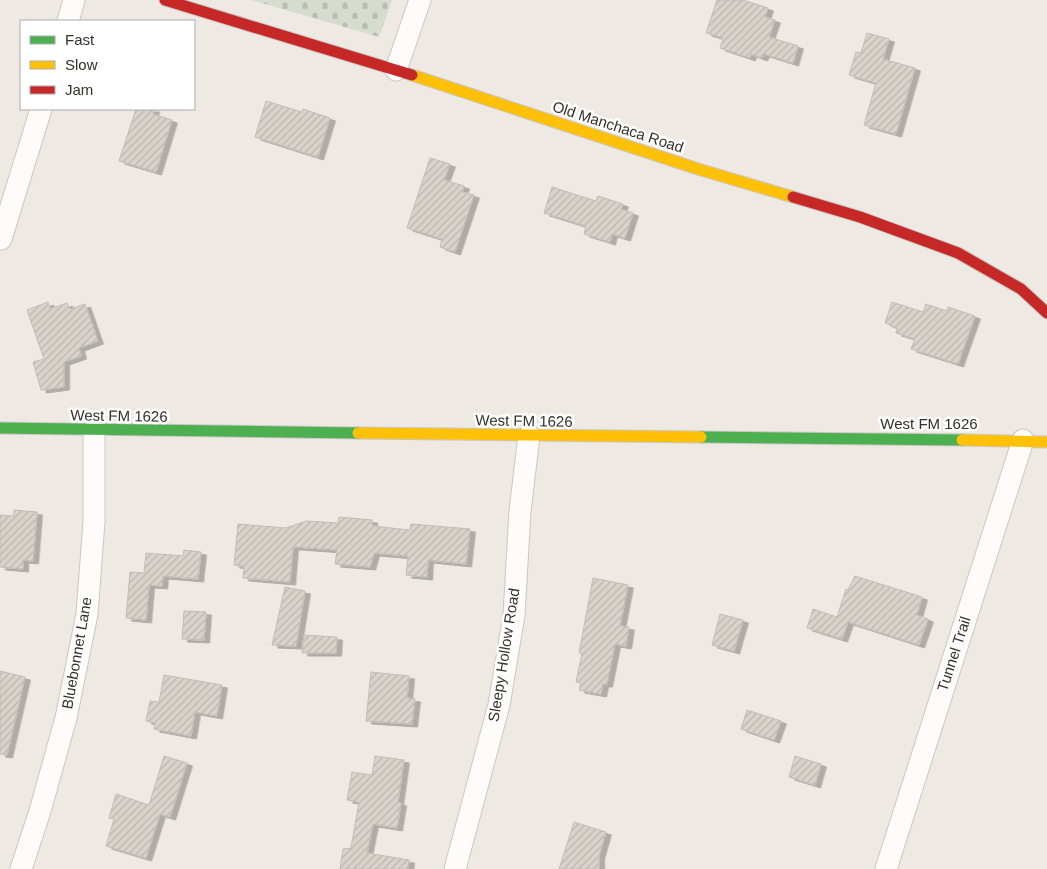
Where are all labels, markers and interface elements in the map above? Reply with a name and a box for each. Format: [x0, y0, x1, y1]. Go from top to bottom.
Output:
legend [20, 20, 195, 110]
text: Fast [65, 31, 95, 48]
text: Slow [65, 56, 98, 73]
text: Jam [65, 81, 93, 98]
street label: Old Manchaca Road [550, 97, 686, 156]
street label: West FM 1626 [70, 406, 168, 425]
street label: West FM 1626 [475, 411, 573, 430]
street label: West FM 1626 [880, 415, 978, 432]
street label: Sleepy Hollow Road [485, 587, 522, 723]
street label: Bluebonnet Lane [58, 596, 95, 710]
street label: Tunnel Trail [933, 614, 974, 693]

